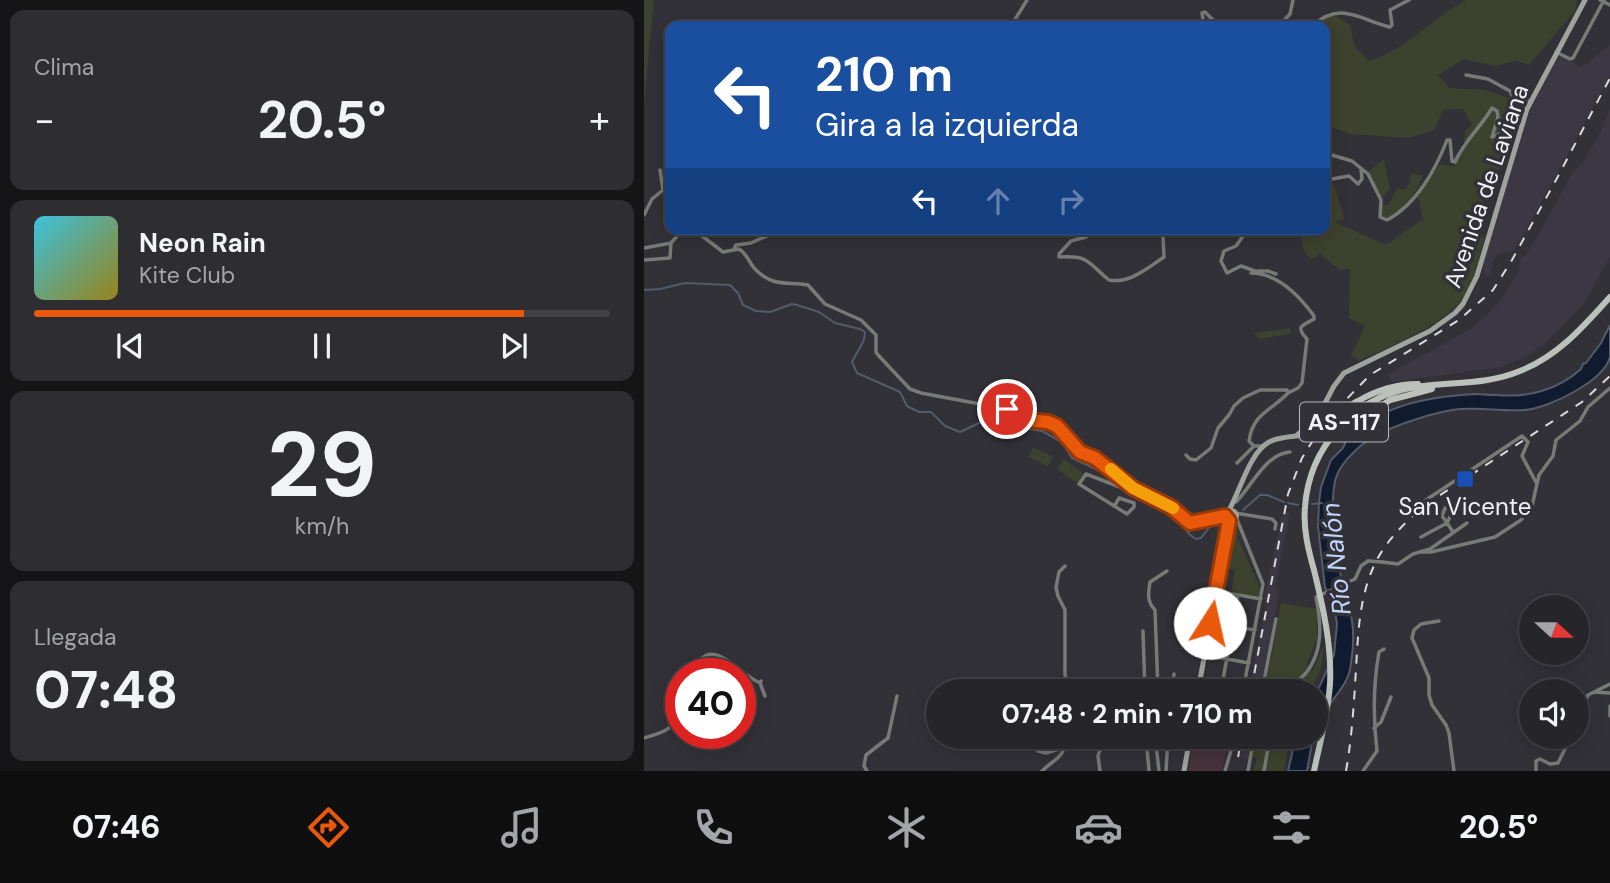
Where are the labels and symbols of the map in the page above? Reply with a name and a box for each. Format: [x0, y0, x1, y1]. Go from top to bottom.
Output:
street label: Avenida de Laviana [1437, 80, 1535, 292]
pin [977, 379, 1037, 439]
road number: AS-117 [1300, 402, 1388, 442]
marker: San Vicente [1455, 469, 1475, 489]
place label: San Vicente [1399, 491, 1531, 522]
water label: Río Nalón [1313, 501, 1359, 617]
position arrow [1173, 586, 1247, 660]
north arrow [1519, 595, 1589, 665]
speed limit sign: 40 [665, 658, 756, 749]

